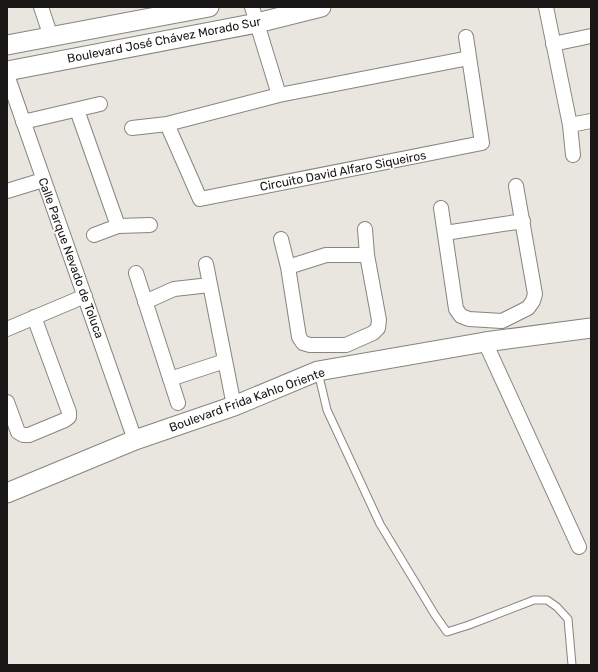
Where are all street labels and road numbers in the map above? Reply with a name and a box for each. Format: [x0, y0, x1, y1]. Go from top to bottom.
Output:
street label: Boulevard José Chávez Morado Sur [66, 14, 262, 66]
street label: Circuito David Alfaro Siqueiros [259, 148, 427, 194]
street label: Calle Parque Nevado de Toluca [35, 176, 107, 340]
street label: Boulevard Frida Kahlo Oriente [167, 365, 327, 435]

